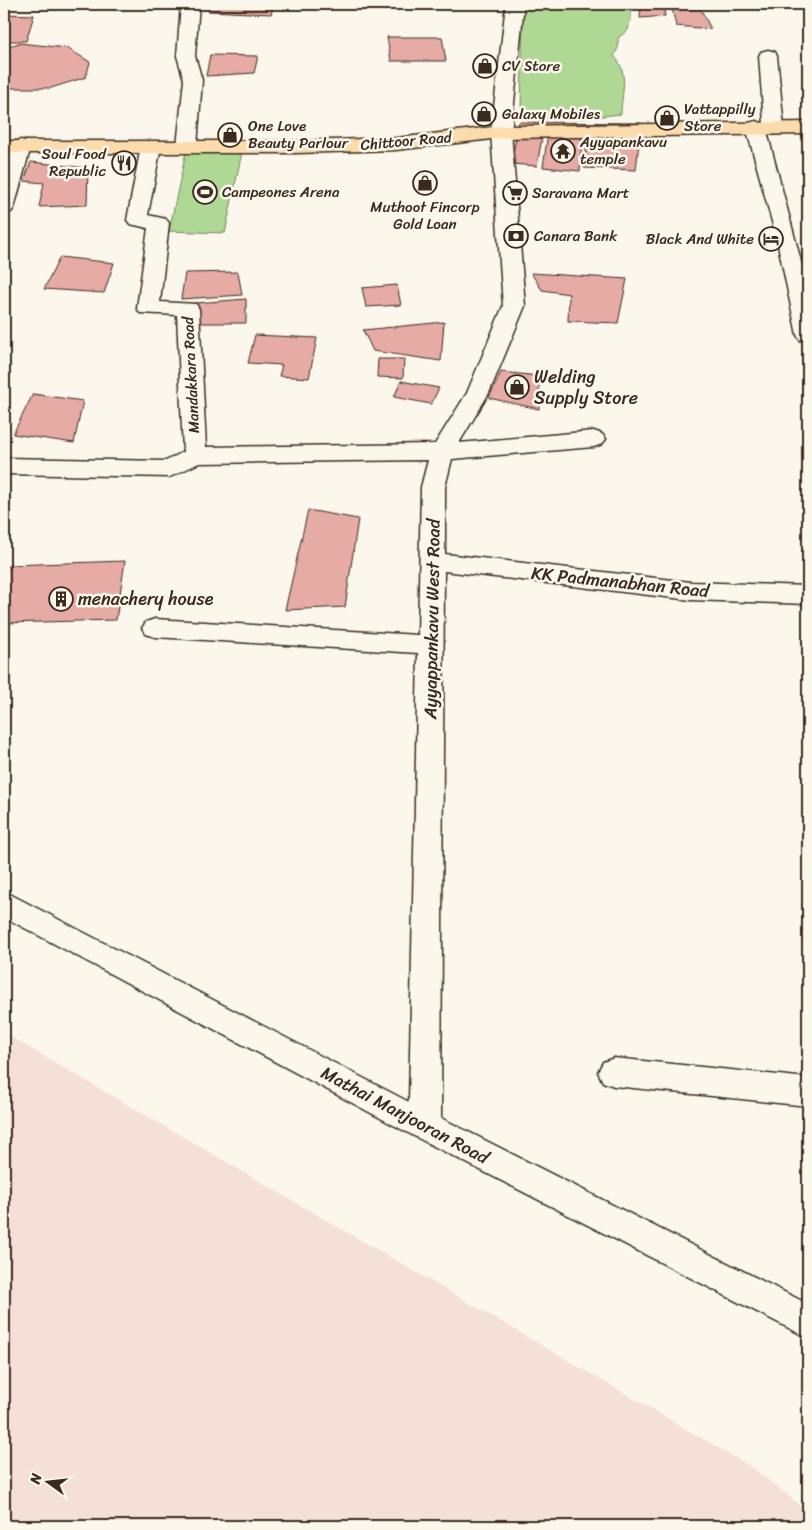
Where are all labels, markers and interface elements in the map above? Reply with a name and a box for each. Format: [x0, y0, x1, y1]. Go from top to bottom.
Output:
shop icon: CV Store [472, 53, 498, 79]
place label: CV Store [502, 53, 561, 79]
place label: Vattappilly Store [684, 96, 756, 139]
shop icon: Galaxy Mobiles [471, 101, 497, 127]
place label: Galaxy Mobiles [502, 101, 601, 127]
shop icon: Vattappilly Store [654, 105, 680, 131]
place label: One Love Beauty Parlour [248, 113, 349, 156]
shop icon: One Love Beauty Parlour [217, 122, 243, 148]
street label: Chittoor Road [360, 124, 454, 158]
place label: Ayyapankavu temple [579, 129, 667, 172]
temple icon: Ayyapankavu temple [550, 138, 576, 164]
place label: Soul Food Republic [42, 141, 107, 184]
restaurant icon: Soul Food Republic [111, 150, 137, 176]
shop icon: Muthoot Fincorp Gold Loan [412, 170, 438, 196]
sports icon: Campeones Arena [192, 179, 218, 205]
place label: Campeones Arena [222, 179, 340, 205]
supermarket icon: Saravana Mart [502, 180, 528, 206]
place label: Saravana Mart [532, 180, 630, 206]
place label: Muthoot Fincorp Gold Loan [370, 194, 480, 237]
bank icon: Canara Bank [503, 223, 529, 249]
place label: Canara Bank [534, 223, 618, 249]
place label: Black And White [646, 226, 754, 252]
hotel icon: Black And White [758, 226, 784, 252]
street label: Mandakkara Road [175, 315, 207, 434]
place label: Welding Supply Store [534, 361, 638, 414]
shop icon: Welding Supply Store [504, 374, 530, 400]
street label: Ayyappankavu West Road [414, 517, 450, 720]
street label: KK Padmanabhan Road [530, 557, 712, 607]
place label: menachery house [78, 583, 214, 615]
building icon: menachery house [48, 586, 74, 612]
street label: Mathai Manjooran Road [315, 1057, 496, 1174]
north arrow [22, 1458, 72, 1508]
text: N [22, 1471, 49, 1488]

